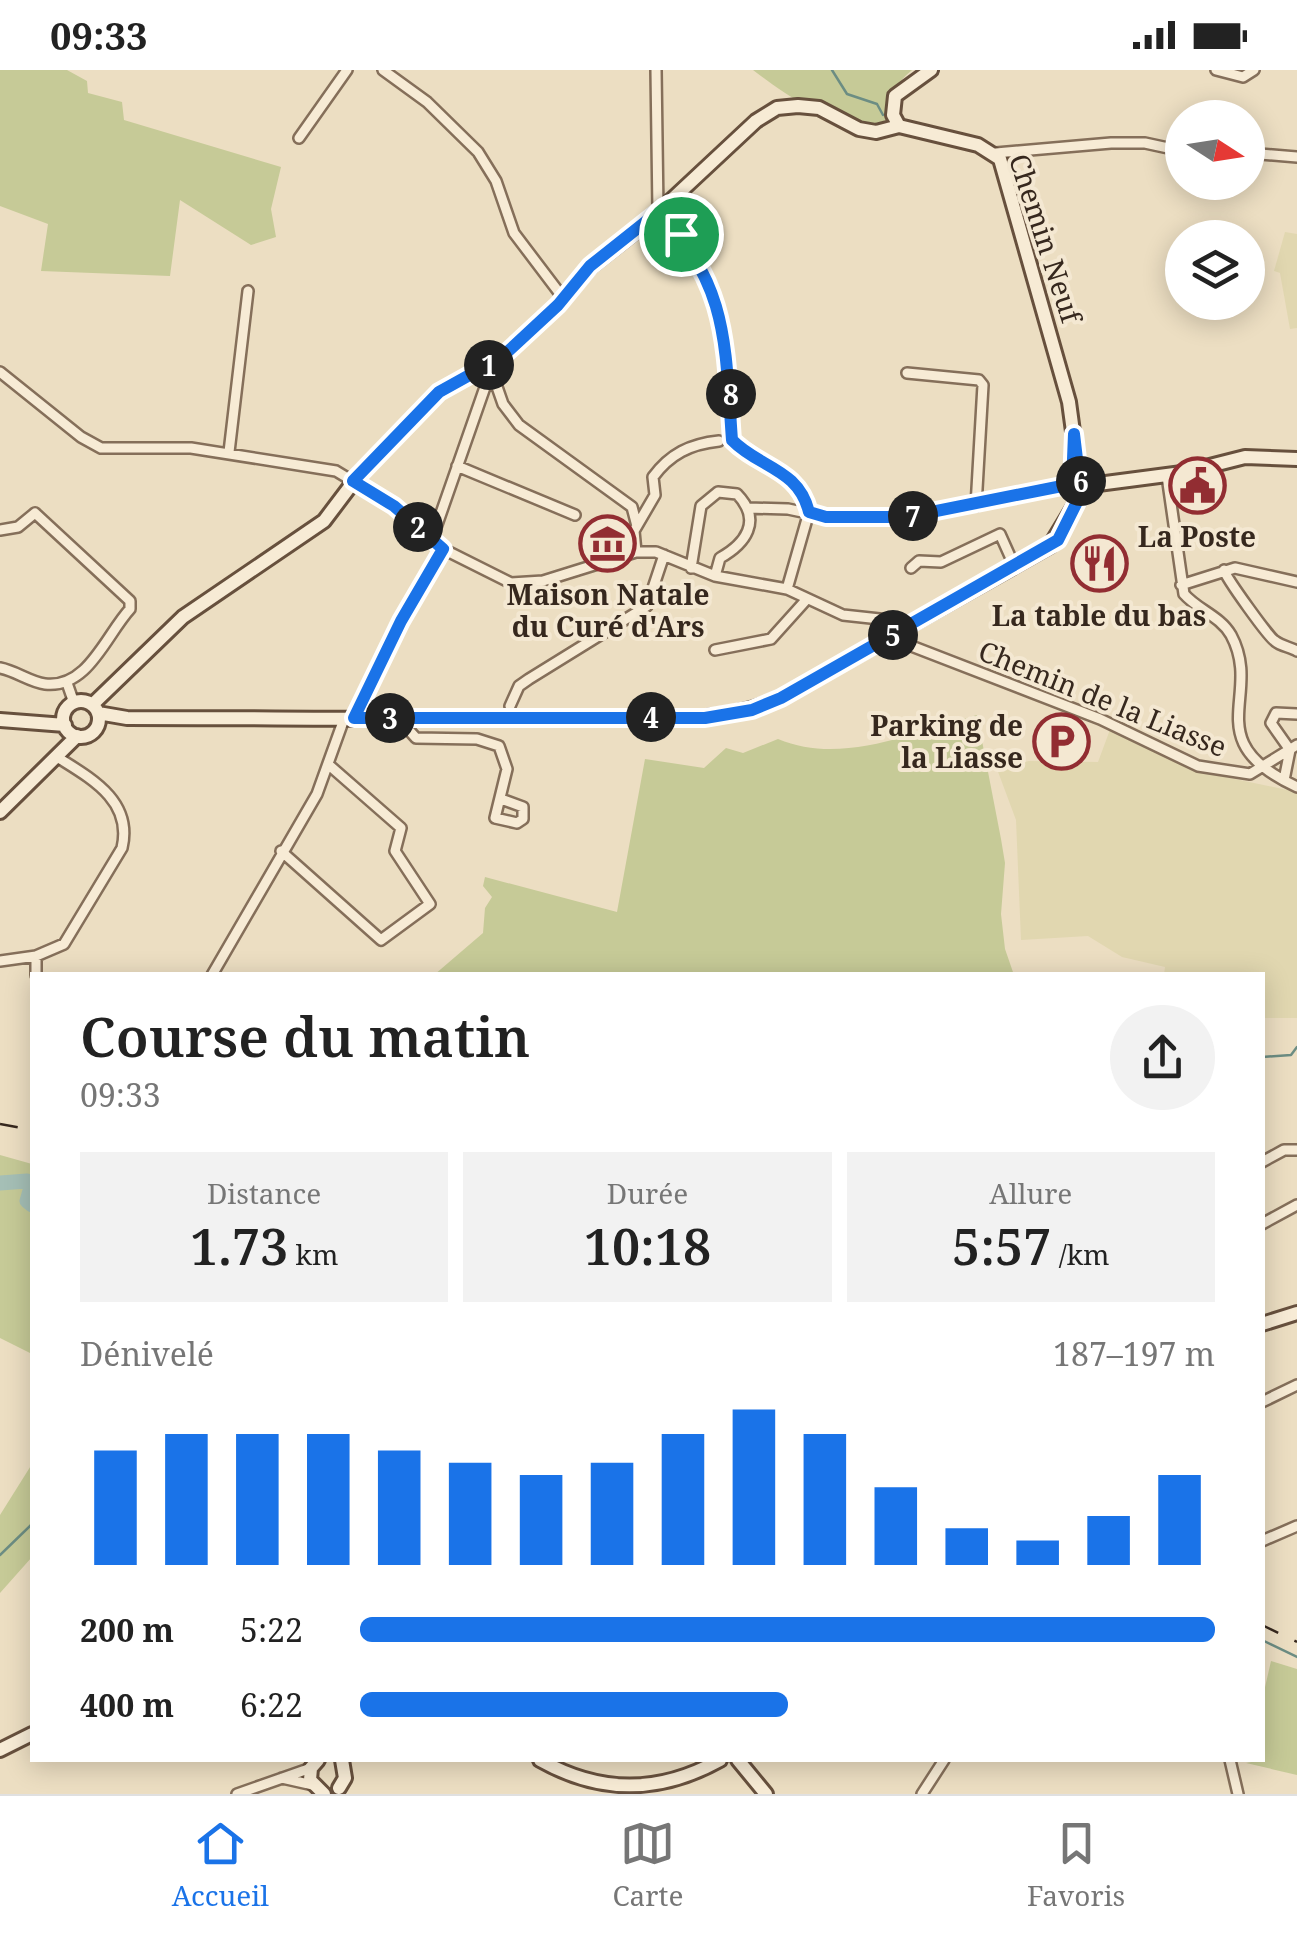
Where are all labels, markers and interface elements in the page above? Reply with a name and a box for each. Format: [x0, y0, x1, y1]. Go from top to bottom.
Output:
text: 09:33 [50, 9, 147, 61]
north arrow [1165, 100, 1265, 200]
map controls [1165, 100, 1265, 320]
street label: Chemin Neuf [1001, 149, 1092, 330]
pin [639, 192, 724, 277]
icon: arrive [654, 207, 709, 262]
button: layers [1165, 220, 1265, 320]
pin: 1 [464, 340, 514, 390]
text: 1 [481, 346, 497, 384]
pin: 8 [706, 369, 756, 419]
text: 8 [723, 375, 739, 413]
public building icon: La Poste [1167, 455, 1227, 515]
pin: 6 [1056, 456, 1106, 506]
text: 6 [1073, 462, 1089, 500]
pin: 7 [888, 491, 938, 541]
text: 7 [905, 497, 921, 535]
pin: 2 [393, 502, 443, 552]
text: 2 [410, 508, 426, 546]
museum icon: Maison Natale du Curé d'Ars [578, 513, 638, 573]
place label: La Poste [1138, 517, 1256, 555]
restaurant icon: La table du bas [1069, 534, 1129, 594]
place label: Maison Natale du Curé d'Ars [507, 575, 709, 645]
place label: La table du bas [992, 596, 1206, 634]
pin: 5 [868, 610, 918, 660]
text: 5 [885, 616, 901, 654]
street label: Chemin de la Liasse [973, 631, 1233, 765]
pin: 4 [626, 692, 676, 742]
pin: 3 [365, 693, 415, 743]
text: 4 [643, 698, 659, 736]
text: 3 [382, 699, 398, 737]
place label: Parking de la Liasse [870, 706, 1023, 776]
parking icon: Parking de la Liasse [1032, 711, 1092, 771]
text: Course du matin [80, 998, 530, 1073]
button: share [1110, 1005, 1215, 1110]
text: 09:33 [80, 1073, 161, 1116]
text: Distance [207, 1174, 321, 1212]
text: Durée [607, 1174, 688, 1212]
text: Allure [989, 1174, 1072, 1212]
text: 1.73 [190, 1212, 288, 1280]
text: 10:18 [584, 1212, 711, 1280]
text: 5:57 [952, 1212, 1051, 1280]
text: km [288, 1235, 338, 1273]
text: /km [1051, 1235, 1110, 1273]
text: Dénivelé [80, 1332, 214, 1375]
text: 187–197 m [1053, 1332, 1215, 1375]
text: 200 m [80, 1608, 174, 1651]
text: 5:22 [240, 1608, 303, 1651]
text: 400 m [80, 1683, 174, 1726]
text: 6:22 [240, 1683, 303, 1726]
tab: Accueil [172, 1816, 269, 1914]
tab: Carte [612, 1816, 683, 1914]
tab: Favoris [1027, 1816, 1125, 1914]

